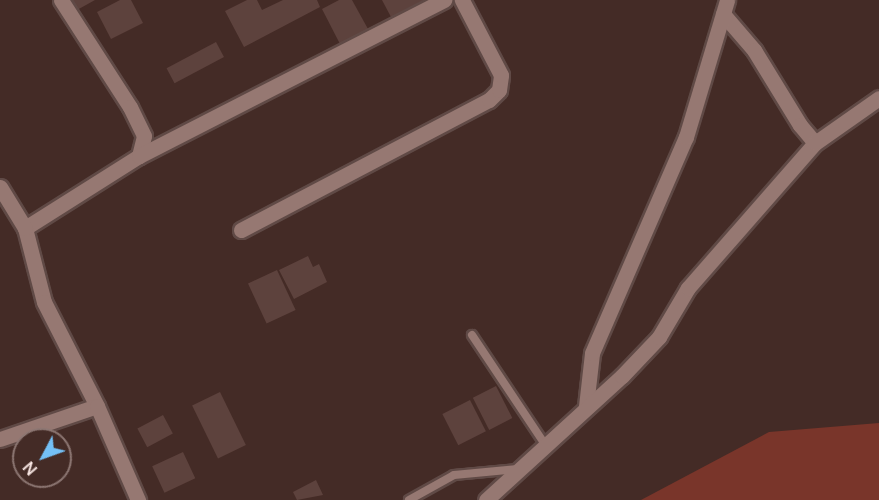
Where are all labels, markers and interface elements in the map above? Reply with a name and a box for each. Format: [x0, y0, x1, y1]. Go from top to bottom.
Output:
north arrow [12, 428, 72, 488]
text: N [18, 457, 42, 480]

